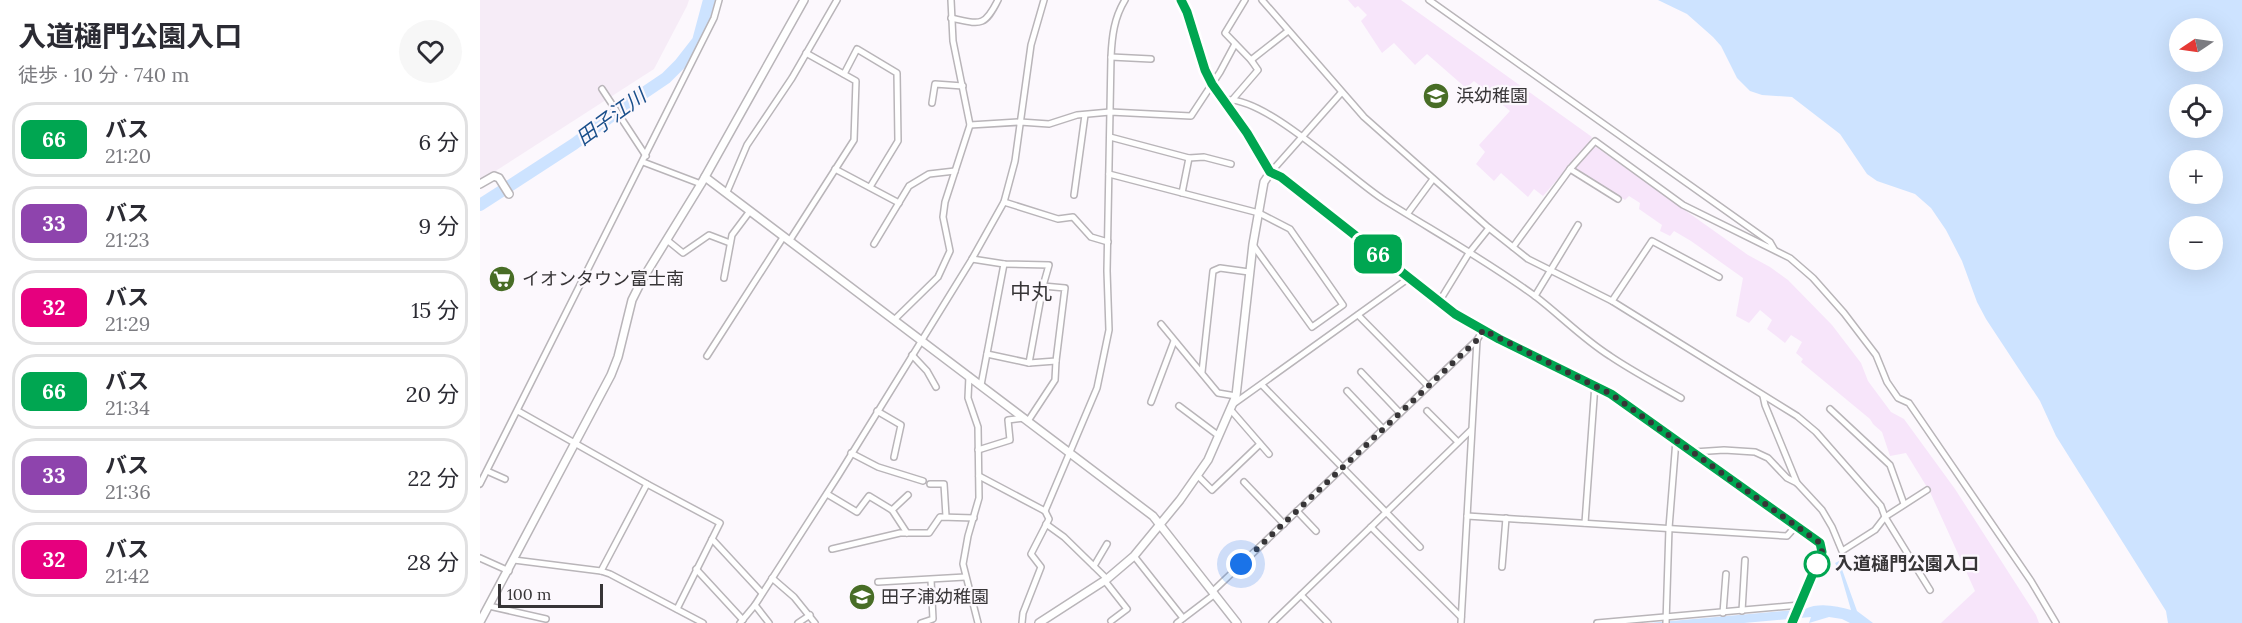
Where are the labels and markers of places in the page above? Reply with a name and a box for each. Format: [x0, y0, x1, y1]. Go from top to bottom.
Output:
school or university icon: 浜幼稚園 [1421, 81, 1451, 111]
place label: 浜幼稚園 [1456, 84, 1528, 107]
supermarket icon: イオンタウン富士南 [487, 264, 517, 294]
place label: イオンタウン富士南 [522, 267, 684, 290]
marker: 入道樋門公園入口 [1804, 551, 1830, 577]
place label: 入道樋門公園入口 [1835, 552, 1979, 575]
school or university icon: 田子浦幼稚園 [847, 582, 877, 612]
place label: 田子浦幼稚園 [881, 585, 989, 608]

